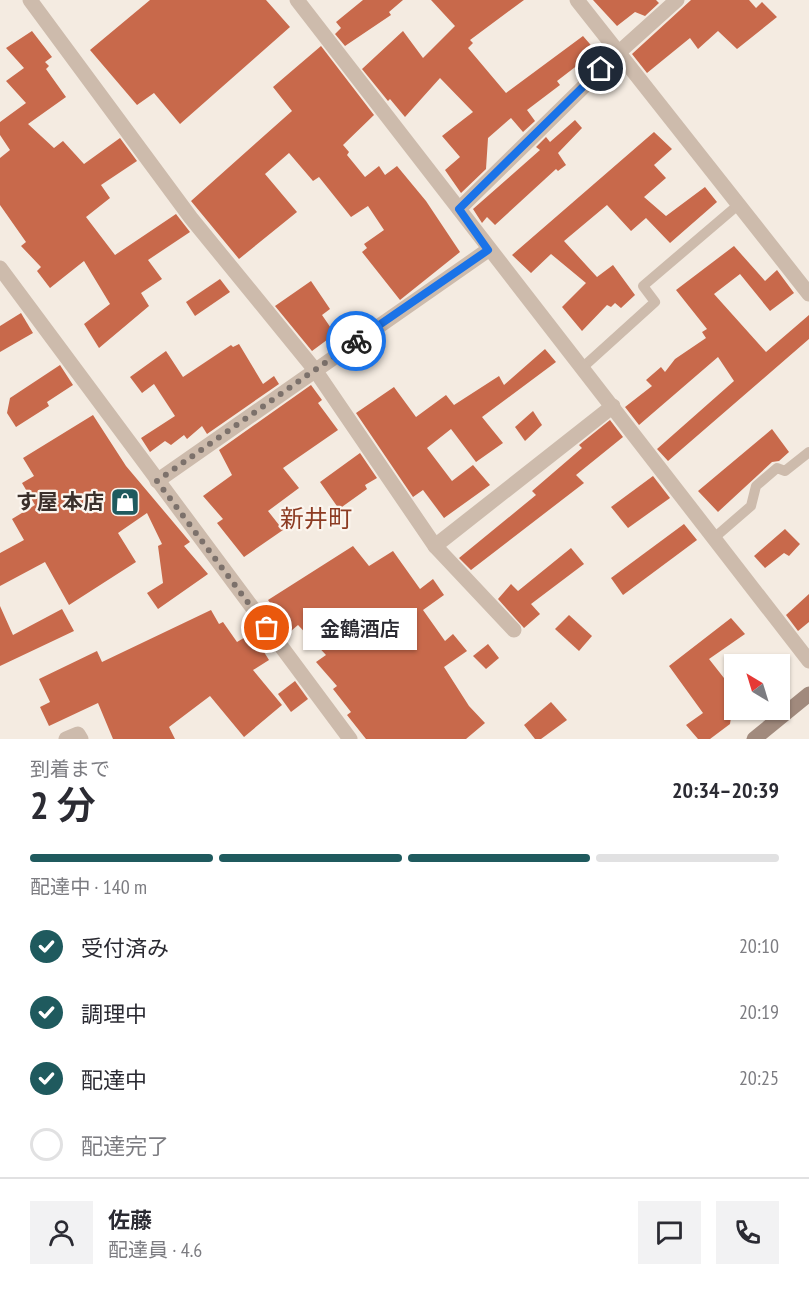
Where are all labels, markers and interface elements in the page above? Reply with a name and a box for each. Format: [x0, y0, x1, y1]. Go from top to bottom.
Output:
pin [575, 43, 626, 94]
icon: home [584, 52, 617, 85]
courier [326, 311, 386, 371]
icon: bike [340, 325, 373, 358]
shop icon: す屋 本店 [109, 486, 141, 518]
place label: す屋 本店 [16, 488, 104, 515]
district label: 新井町 [280, 503, 352, 534]
pin [241, 602, 292, 653]
callout: 金鶴酒店 [303, 607, 417, 649]
icon: bag [250, 611, 283, 644]
text: 金鶴酒店 [320, 616, 400, 642]
north arrow [724, 654, 790, 720]
map controls [724, 654, 790, 720]
text: 到着まで [30, 756, 110, 782]
text: 20:34–20:39 [672, 776, 779, 804]
text: 2 分 [30, 779, 96, 830]
text: 配達中 · 140 m [30, 874, 147, 900]
icon: check [30, 930, 63, 963]
text: 20:10 [739, 933, 779, 959]
text: 受付済み [81, 934, 169, 962]
icon: check [30, 996, 63, 1029]
text: 20:19 [739, 999, 779, 1025]
text: 調理中 [81, 1000, 147, 1028]
icon: check [30, 1062, 63, 1095]
text: 20:25 [739, 1065, 779, 1091]
text: 配達中 [81, 1066, 147, 1094]
text: 配達完了 [81, 1132, 169, 1160]
button: person [30, 1201, 93, 1264]
button: chat [638, 1201, 701, 1264]
button: phone [716, 1201, 779, 1264]
text: 佐藤 [108, 1206, 152, 1234]
text: 配達員 · 4.6 [108, 1237, 202, 1263]

